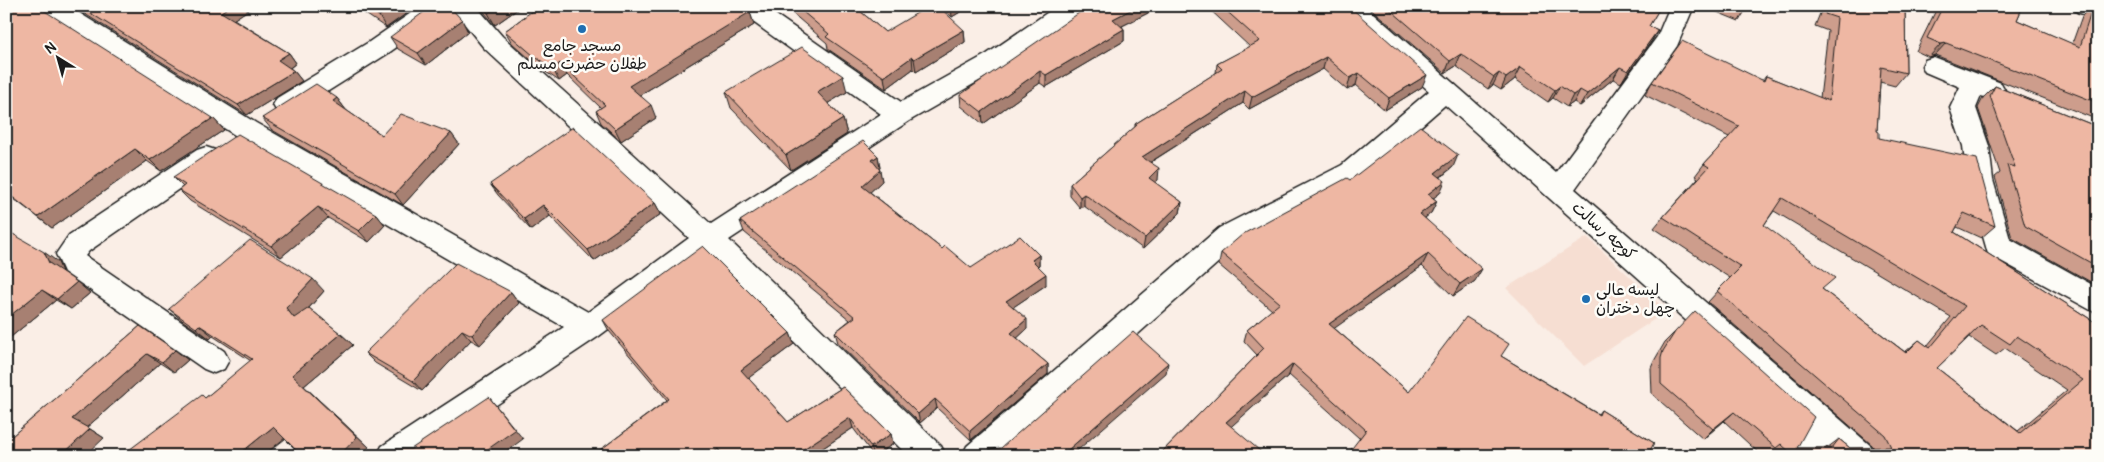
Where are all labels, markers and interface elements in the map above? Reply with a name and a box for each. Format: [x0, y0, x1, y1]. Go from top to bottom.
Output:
marker: مسجد جامع طفلان حضرت مسلم [576, 23, 588, 35]
north arrow [32, 32, 82, 82]
place label: مسجد جامع طفلان حضرت مسلم [517, 36, 647, 76]
text: N [42, 38, 59, 58]
street label: کوچه رسالت [1568, 198, 1640, 265]
place label: لیسه عالی چهل دختران [1596, 280, 1675, 318]
marker: لیسه عالی چهل دختران [1580, 293, 1592, 305]

